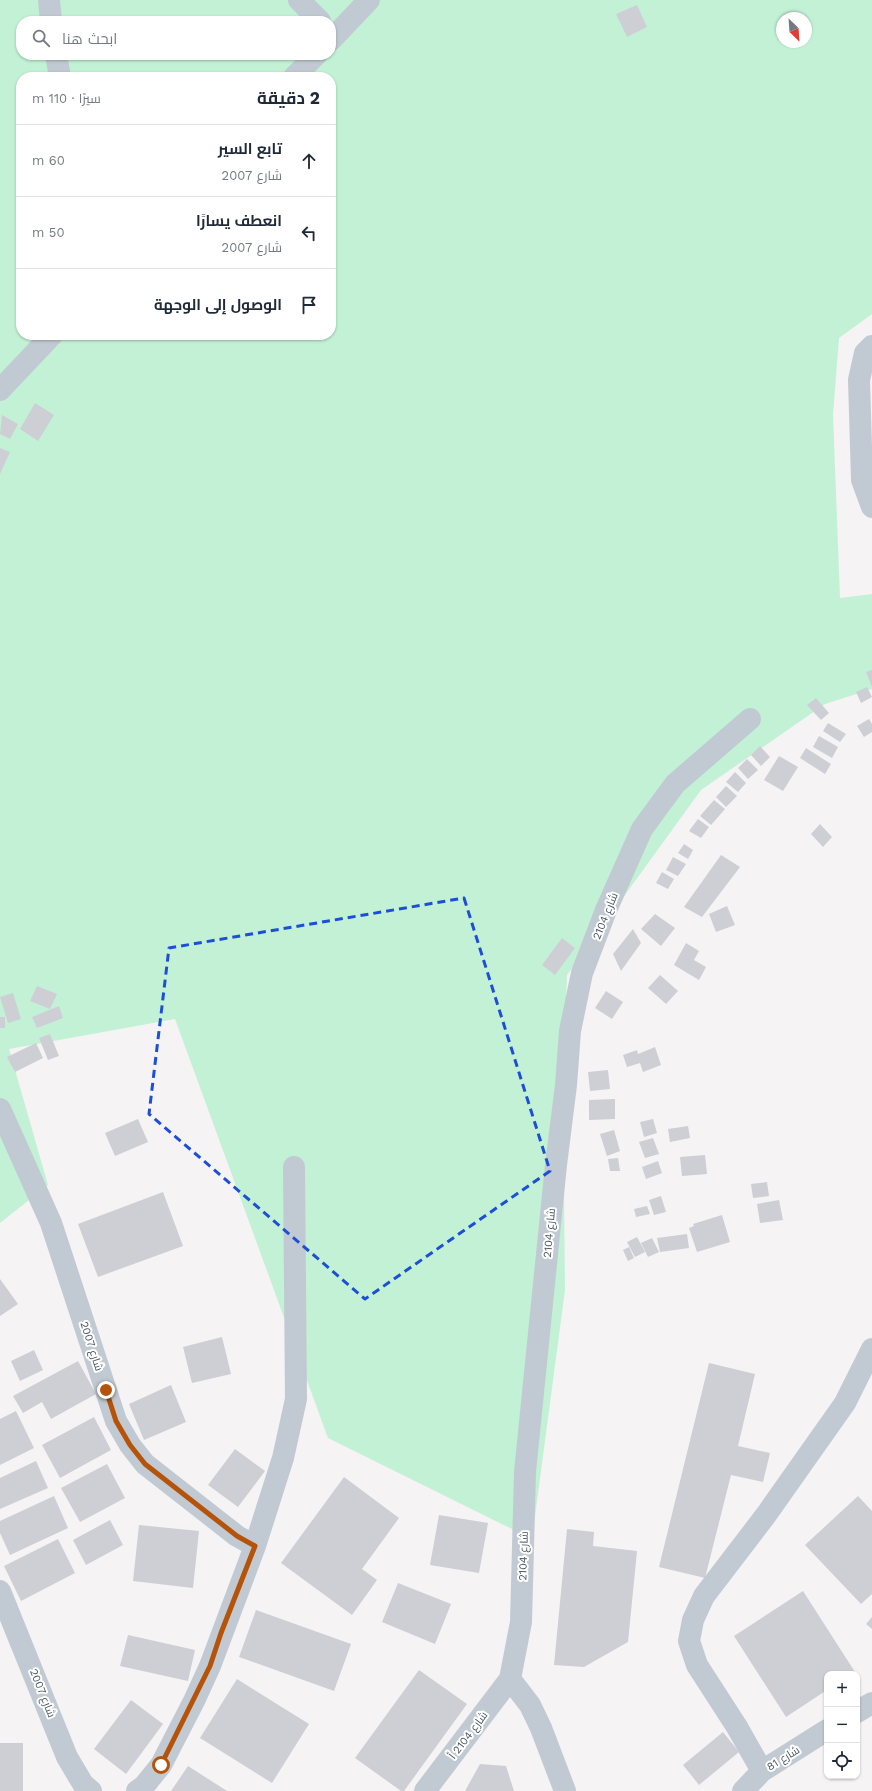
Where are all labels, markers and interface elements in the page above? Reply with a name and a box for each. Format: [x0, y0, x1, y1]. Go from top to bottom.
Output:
north arrow [776, 12, 812, 48]
search box [16, 16, 336, 60]
icon: search [30, 27, 52, 49]
text: ابحث هنا [62, 30, 117, 48]
text: 2 دقيقة [257, 88, 320, 108]
text: سيرًا · 110 m [32, 91, 101, 106]
text: تابع السير [218, 140, 282, 158]
icon: ahead [298, 150, 320, 172]
text: 60 m [32, 153, 65, 168]
text: شارع 2007 [222, 168, 282, 183]
text: انعطف يسارًا [196, 212, 282, 230]
icon: left [298, 222, 320, 244]
text: 50 m [32, 225, 64, 240]
text: شارع 2007 [222, 240, 282, 255]
icon: arrive [298, 294, 320, 316]
text: الوصول إلى الوجهة [154, 296, 282, 314]
street label: شارع 2104 [590, 891, 622, 942]
street label: شارع 2104 [541, 1208, 559, 1258]
street label: شارع 2007 [76, 1320, 106, 1373]
route end [97, 1381, 115, 1399]
street label: شارع 2104 [516, 1531, 532, 1581]
street label: شارع 2007 [26, 1667, 58, 1720]
map controls [824, 1671, 860, 1779]
button: + [824, 1671, 860, 1707]
button: − [824, 1707, 860, 1743]
street label: شارع 2104 أ [446, 1708, 491, 1762]
street label: شارع 81 [764, 1743, 803, 1774]
button: locate [824, 1743, 860, 1779]
route start [152, 1756, 170, 1774]

